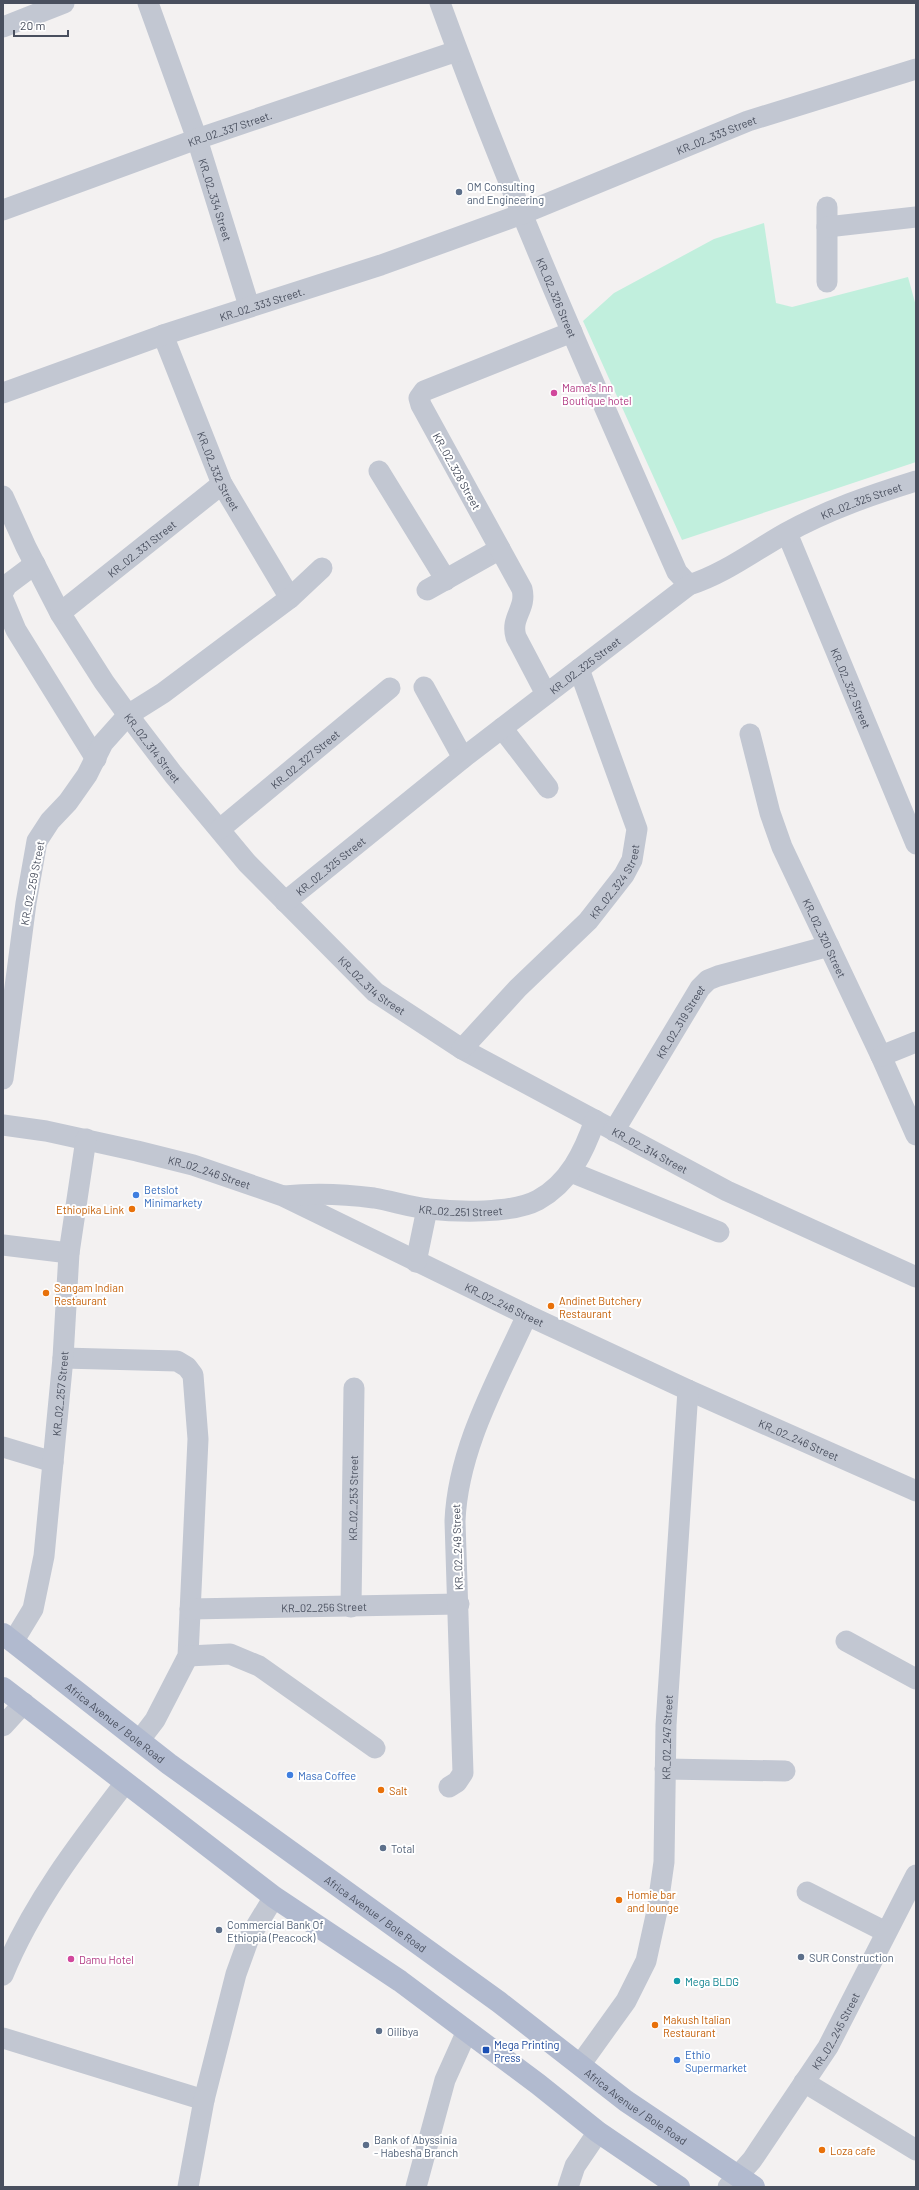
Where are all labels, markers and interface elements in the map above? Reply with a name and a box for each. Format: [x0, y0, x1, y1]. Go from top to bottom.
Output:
scale bar [14, 12, 68, 38]
text: 20 m [20, 18, 46, 32]
street label: KR_02_337 Street. [186, 108, 273, 148]
street label: KR_02_333 Street [674, 112, 758, 156]
street label: KR_02_334 Street [197, 157, 235, 243]
place label: OM Consulting and Engineering [467, 180, 544, 206]
marker: OM Consulting and Engineering [454, 187, 464, 197]
street label: KR_02_326 Street [534, 256, 580, 340]
street label: KR_02_333 Street. [218, 284, 306, 323]
place label: Mama's Inn Boutique hotel [562, 381, 632, 407]
marker: Mama's Inn Boutique hotel [549, 388, 559, 398]
street label: KR_02_332 Street [195, 429, 243, 513]
street label: KR_02_328 Street [431, 430, 483, 512]
street label: KR_02_325 Street [818, 479, 903, 521]
street label: KR_02_331 Street [105, 517, 178, 579]
street label: KR_02_325 Street [547, 634, 623, 696]
street label: KR_02_322 Street [829, 646, 874, 730]
street label: KR_02_314 Street [122, 710, 184, 785]
street label: KR_02_327 Street [268, 727, 342, 791]
street label: KR_02_325 Street [293, 833, 368, 898]
street label: KR_02_259 Street [17, 840, 47, 926]
street label: KR_02_324 Street [586, 843, 641, 921]
street label: KR_02_320 Street [801, 896, 849, 980]
street label: KR_02_314 Street [336, 953, 408, 1017]
street label: KR_02_319 Street [653, 981, 707, 1061]
street label: KR_02_314 Street [610, 1124, 690, 1175]
street label: KR_02_246 Street [167, 1153, 253, 1191]
place label: Betslot Minimarkety [144, 1183, 202, 1209]
marker: Betslot Minimarkety [131, 1190, 141, 1200]
street label: KR_02_251 Street [418, 1201, 503, 1218]
place label: Ethiopika Link [56, 1203, 124, 1216]
marker: Ethiopika Link [127, 1204, 137, 1214]
street label: KR_02_246 Street [463, 1279, 546, 1329]
place label: Sangam Indian Restaurant [54, 1281, 124, 1307]
marker: Sangam Indian Restaurant [41, 1288, 51, 1298]
place label: Andinet Butchery Restaurant [559, 1294, 641, 1320]
marker: Andinet Butchery Restaurant [546, 1301, 556, 1311]
street label: KR_02_257 Street [49, 1351, 70, 1437]
street label: KR_02_246 Street [757, 1416, 841, 1463]
street label: KR_02_253 Street [345, 1455, 360, 1541]
street label: KR_02_249 Street [449, 1504, 465, 1590]
street label: KR_02_256 Street [281, 1599, 367, 1614]
street label: Africa Avenue / Bole Road [63, 1679, 168, 1765]
street label: KR_02_247 Street [659, 1694, 674, 1780]
place label: Masa Coffee [298, 1769, 356, 1782]
marker: Masa Coffee [285, 1770, 295, 1780]
place label: Salt [389, 1784, 408, 1797]
marker: Salt [376, 1785, 386, 1795]
place label: Total [391, 1842, 415, 1855]
marker: Total [378, 1843, 388, 1853]
street label: Africa Avenue / Bole Road [322, 1872, 429, 1954]
place label: Homie bar and lounge [627, 1888, 679, 1914]
marker: Homie bar and lounge [614, 1895, 624, 1905]
place label: Commercial Bank Of Ethiopia (Peacock) [227, 1918, 323, 1944]
marker: Commercial Bank Of Ethiopia (Peacock) [214, 1925, 224, 1935]
place label: SUR Construction [809, 1951, 894, 1964]
marker: SUR Construction [796, 1952, 806, 1962]
place label: Damu Hotel [79, 1953, 134, 1966]
marker: Damu Hotel [66, 1954, 76, 1964]
place label: Mega BLDG [685, 1975, 739, 1988]
marker: Mega BLDG [672, 1976, 682, 1986]
street label: KR_02_245 Street [808, 1990, 861, 2072]
place label: Makush Italian Restaurant [663, 2013, 731, 2039]
marker: Makush Italian Restaurant [650, 2020, 660, 2030]
place label: Oilibya [387, 2025, 418, 2038]
marker: Oilibya [374, 2026, 384, 2036]
place label: Mega Printing Press [494, 2038, 559, 2064]
marker: Mega Printing Press [481, 2045, 491, 2055]
place label: Ethio Supermarket [685, 2048, 747, 2074]
marker: Ethio Supermarket [672, 2055, 682, 2065]
street label: Africa Avenue / Bole Road [583, 2065, 690, 2147]
place label: Bank of Abyssinia - Habesha Branch [374, 2133, 458, 2159]
marker: Bank of Abyssinia - Habesha Branch [361, 2140, 371, 2150]
place label: Loza cafe [830, 2144, 876, 2157]
marker: Loza cafe [817, 2145, 827, 2155]

